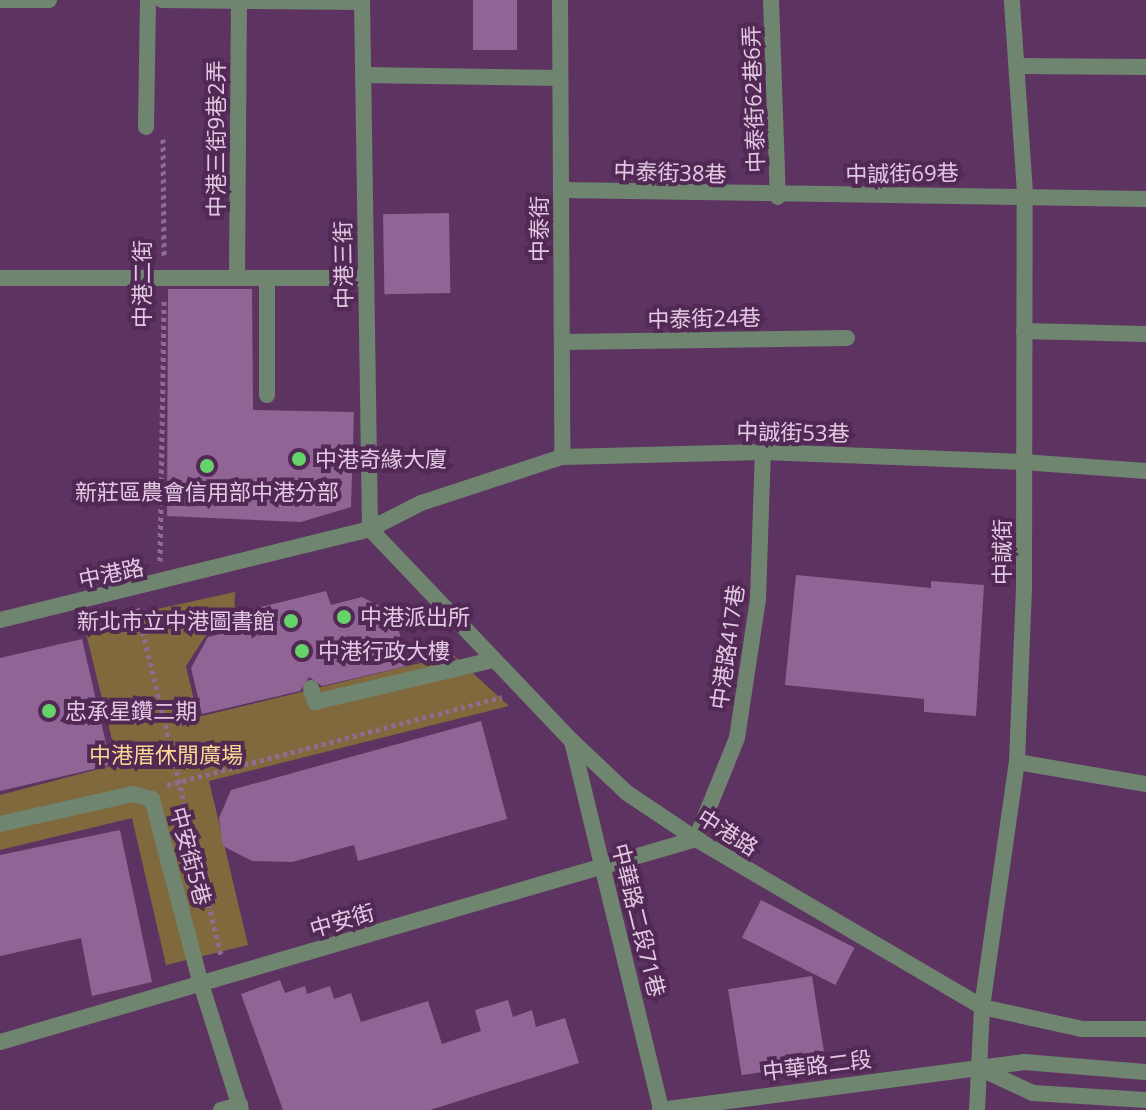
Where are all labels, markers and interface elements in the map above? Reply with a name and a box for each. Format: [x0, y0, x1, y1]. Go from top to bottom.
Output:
street label: 中泰街62巷6弄 [737, 25, 769, 173]
street label: 中港三街9巷2弄 [203, 60, 229, 218]
street label: 中泰街38巷 [613, 157, 727, 187]
street label: 中誠街69巷 [845, 159, 959, 187]
street label: 中泰街 [526, 196, 552, 262]
street label: 中港三街 [329, 221, 357, 309]
street label: 中港二街 [129, 240, 155, 328]
street label: 中泰街24巷 [647, 304, 761, 332]
street label: 中誠街53巷 [736, 418, 850, 446]
place label: 中港奇緣大廈 [315, 446, 447, 472]
marker: 中港奇緣大廈 [290, 450, 308, 468]
marker: 新莊區農會信用部中港分部 [198, 457, 216, 475]
place label: 新莊區農會信用部中港分部 [75, 479, 339, 505]
street label: 中誠街 [989, 519, 1015, 585]
street label: 中港路 [76, 553, 146, 593]
street label: 中港路417巷 [705, 583, 749, 711]
place label: 中港派出所 [360, 604, 470, 630]
place label: 新北市立中港圖書館 [77, 608, 275, 634]
marker: 中港派出所 [335, 608, 353, 626]
marker: 新北市立中港圖書館 [282, 612, 300, 630]
place label: 中港行政大樓 [318, 638, 450, 664]
marker: 中港行政大樓 [293, 642, 311, 660]
place label: 忠承星鑽二期 [65, 698, 197, 724]
marker: 忠承星鑽二期 [40, 702, 58, 720]
park label: 中港厝休閒廣場 [89, 742, 243, 768]
street label: 中港路 [693, 803, 763, 861]
street label: 中安街5巷 [165, 804, 217, 908]
street label: 中華路二段71巷 [607, 841, 671, 999]
street label: 中安街 [307, 898, 377, 942]
street label: 中華路二段 [761, 1045, 873, 1085]

